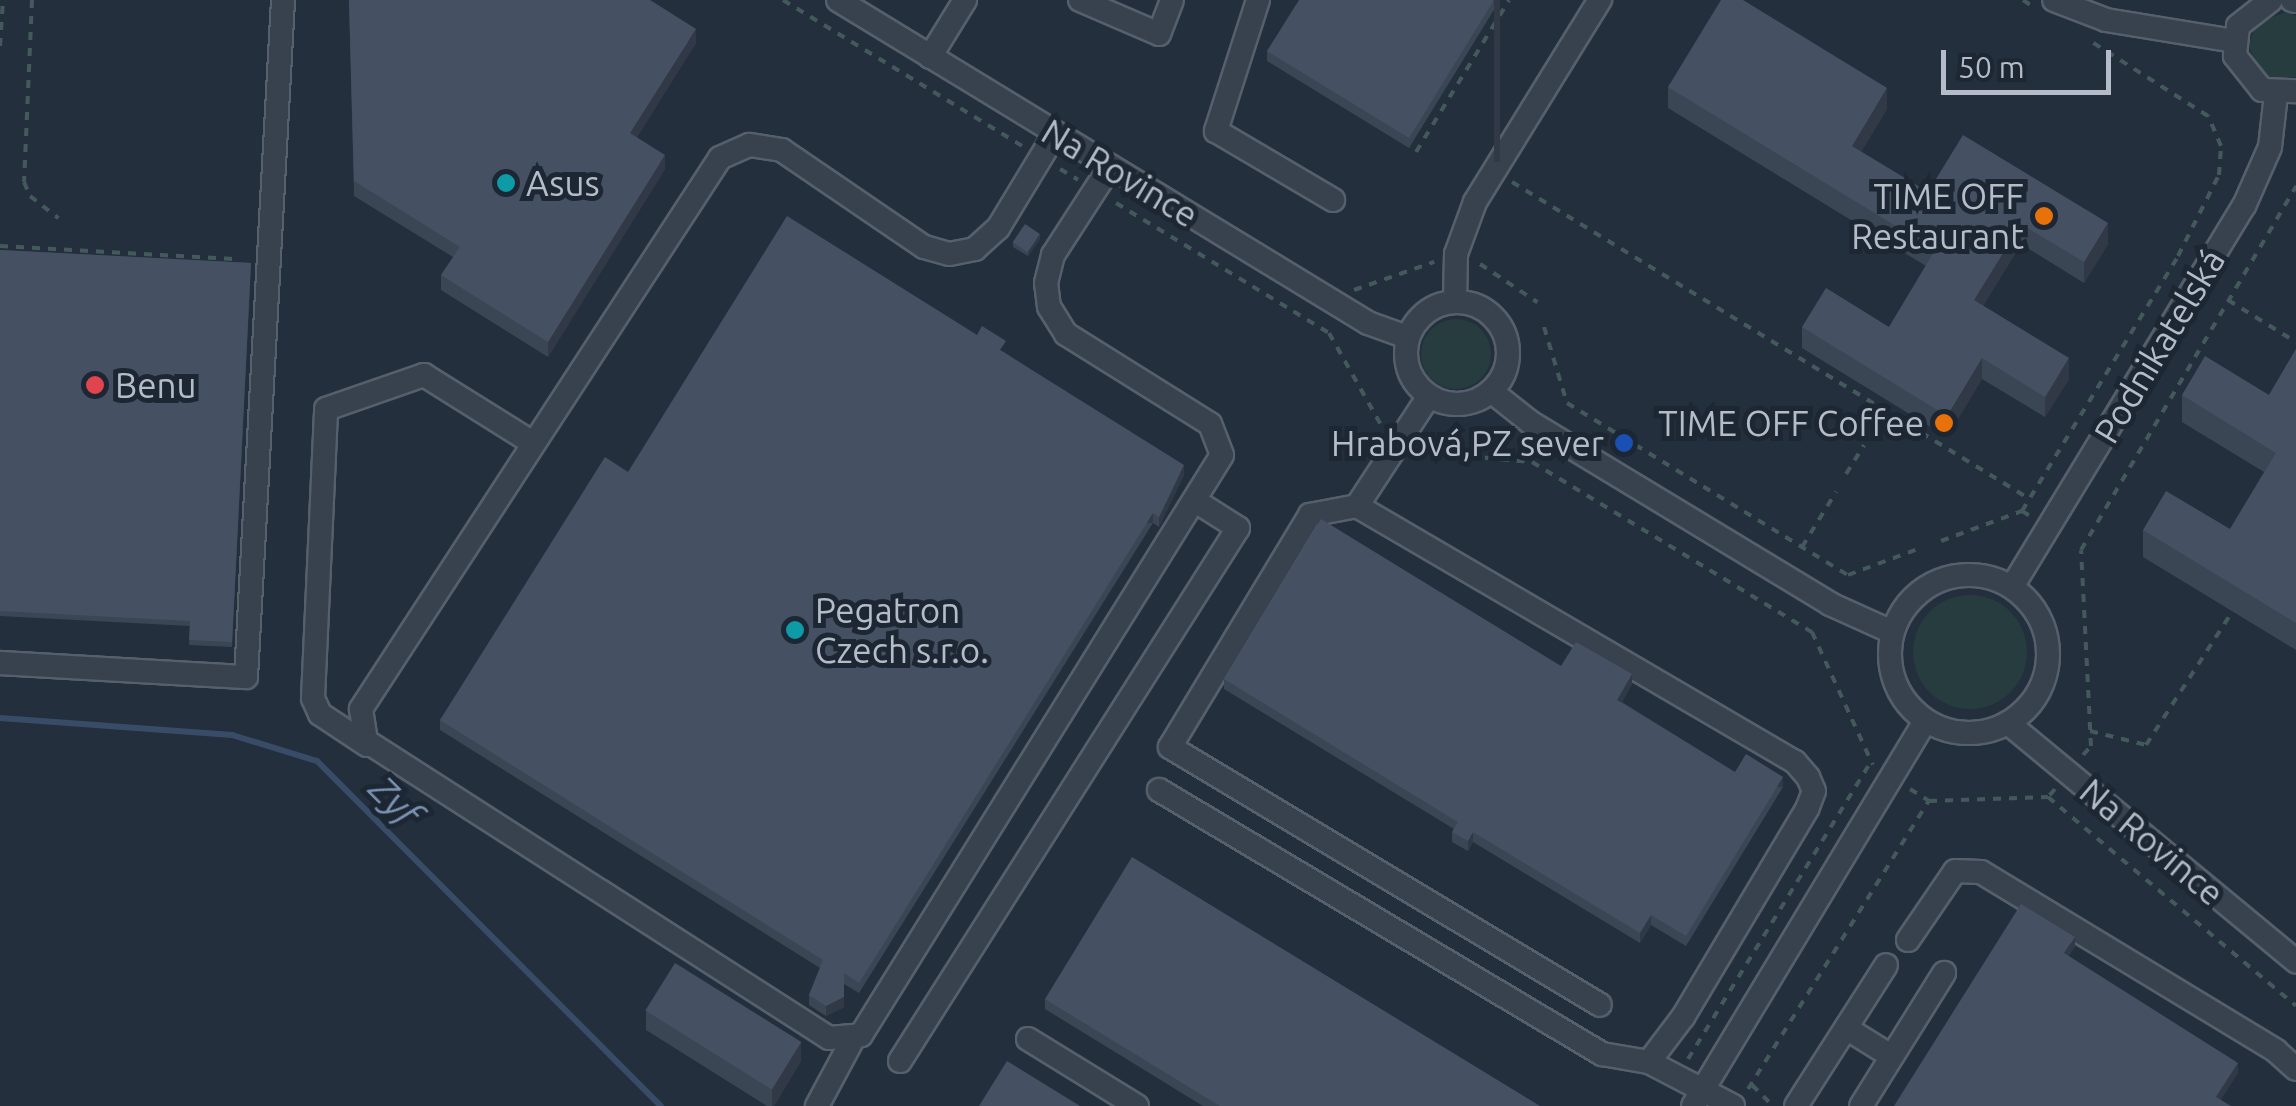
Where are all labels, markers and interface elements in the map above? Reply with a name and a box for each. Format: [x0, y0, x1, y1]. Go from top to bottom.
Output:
scale bar [1946, 30, 2116, 92]
text: 50 m [1958, 50, 2025, 84]
street label: Na Rovince [1035, 110, 1205, 236]
place label: Asus [526, 162, 600, 204]
marker: Asus [495, 172, 517, 194]
place label: TIME OFF Restaurant [1851, 175, 2024, 257]
marker: TIME OFF Restaurant [2033, 205, 2055, 227]
street label: Podnikatelská [2085, 241, 2233, 451]
place label: Benu [115, 364, 197, 406]
marker: Benu [84, 374, 106, 396]
place label: TIME OFF Coffee [1658, 402, 1924, 444]
marker: TIME OFF Coffee [1933, 412, 1955, 434]
place label: Hrabová,PZ sever [1331, 422, 1604, 464]
marker: Hrabová,PZ sever [1613, 432, 1635, 454]
place label: Pegatron Czech s.r.o. [815, 589, 989, 671]
marker: Pegatron Czech s.r.o. [784, 619, 806, 641]
water label: Zyf [360, 766, 430, 836]
street label: Na Rovince [2072, 770, 2232, 914]

